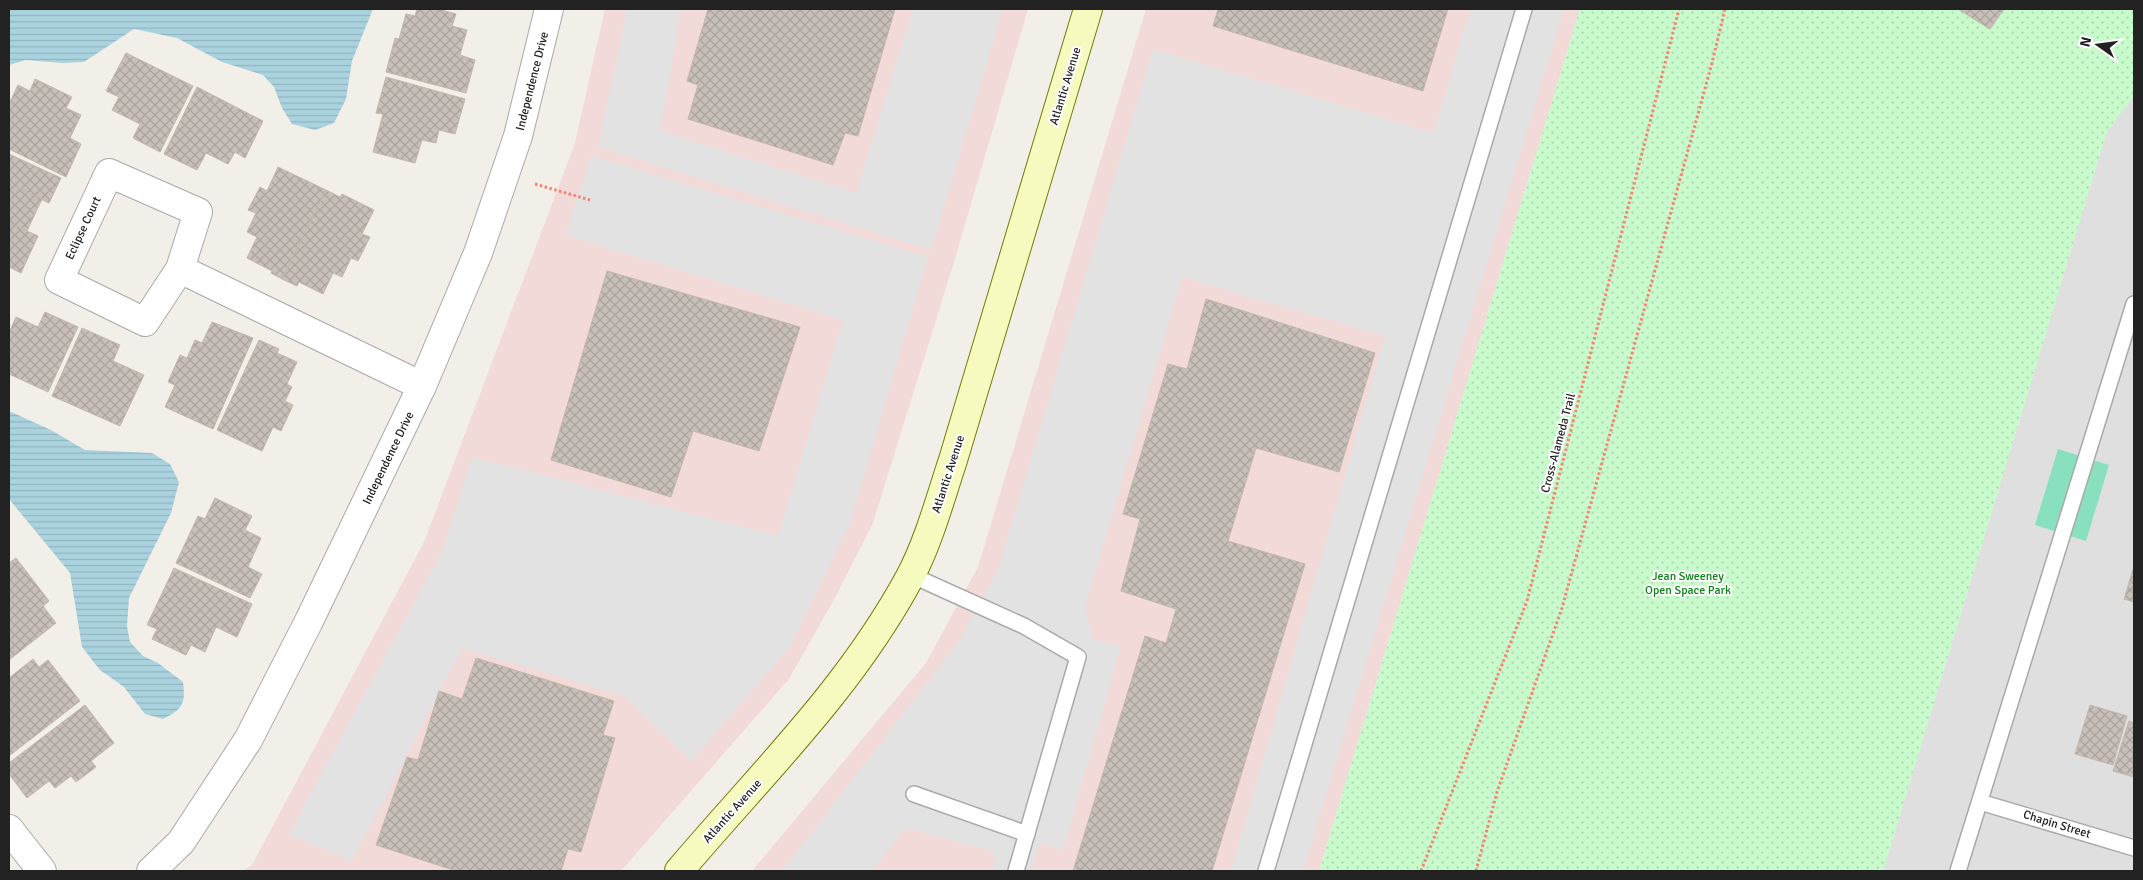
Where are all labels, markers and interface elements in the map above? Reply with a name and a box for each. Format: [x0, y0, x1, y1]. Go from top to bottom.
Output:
north arrow [2073, 20, 2123, 70]
street label: Independence Drive [513, 30, 552, 132]
text: N [2076, 35, 2095, 49]
street label: Atlantic Avenue [1046, 45, 1084, 127]
street label: Eclipse Court [62, 194, 105, 262]
street label: Cross-Alameda Trail [1538, 391, 1579, 495]
street label: Independence Drive [359, 409, 417, 507]
street label: Atlantic Avenue [929, 433, 968, 515]
park label: Jean Sweeney Open Space Park [1645, 569, 1731, 598]
street label: Atlantic Avenue [700, 776, 765, 846]
street label: Chapin Street [2021, 807, 2092, 842]

